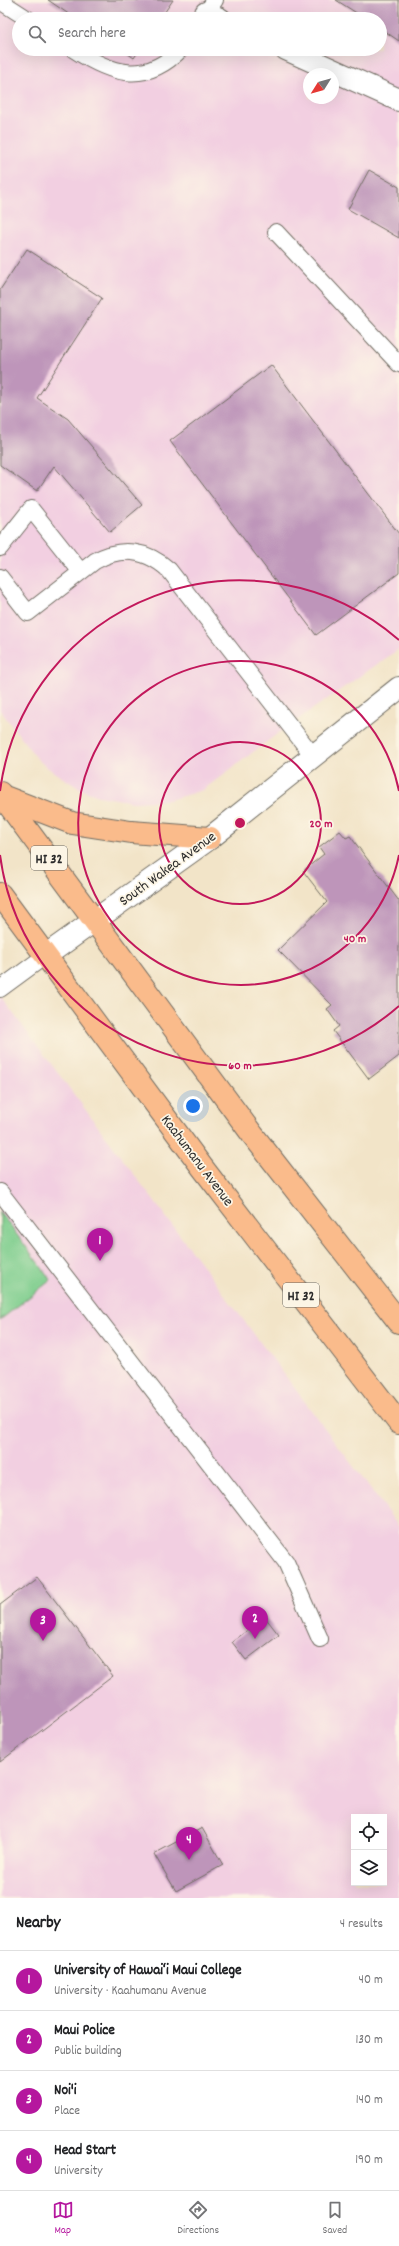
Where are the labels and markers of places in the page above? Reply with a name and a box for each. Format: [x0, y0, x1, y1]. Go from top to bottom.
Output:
centre of rings [233, 816, 247, 830]
pin: 1 [87, 1228, 113, 1261]
pin: 2 [242, 1606, 268, 1639]
pin: 3 [30, 1608, 56, 1641]
pin: 4 [176, 1827, 202, 1860]

